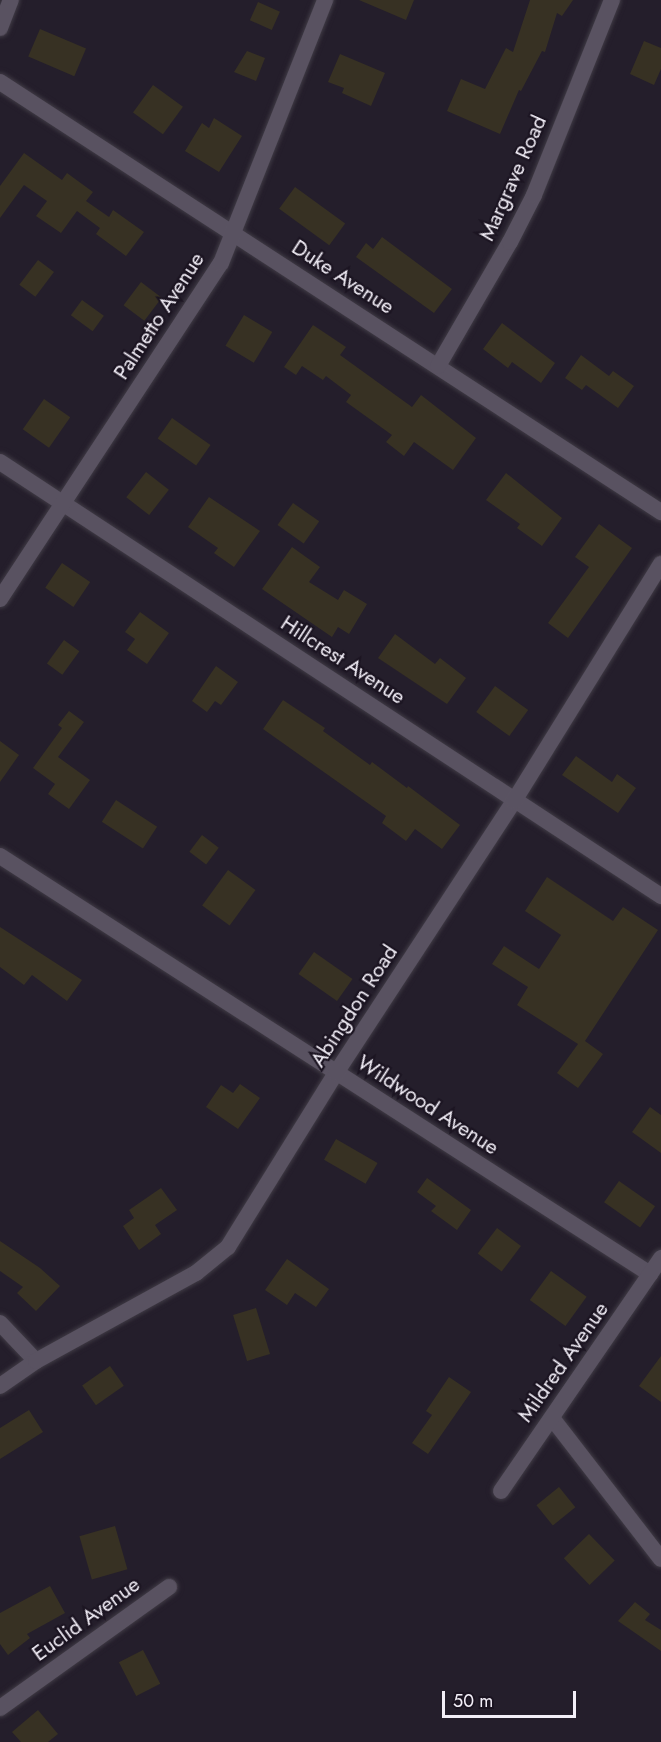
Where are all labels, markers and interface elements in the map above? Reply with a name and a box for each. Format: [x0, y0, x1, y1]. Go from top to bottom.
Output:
street label: Margrave Road [474, 111, 552, 245]
street label: Duke Avenue [287, 235, 399, 319]
street label: Palmetto Avenue [109, 248, 209, 384]
street label: Hillcrest Avenue [276, 610, 410, 710]
street label: Abingdon Road [305, 940, 403, 1072]
street label: Wildwood Avenue [353, 1050, 503, 1160]
street label: Mildred Avenue [512, 1297, 614, 1427]
street label: Euclid Avenue [27, 1572, 145, 1666]
scale bar [445, 1679, 578, 1717]
text: 50 m [453, 1688, 493, 1714]

